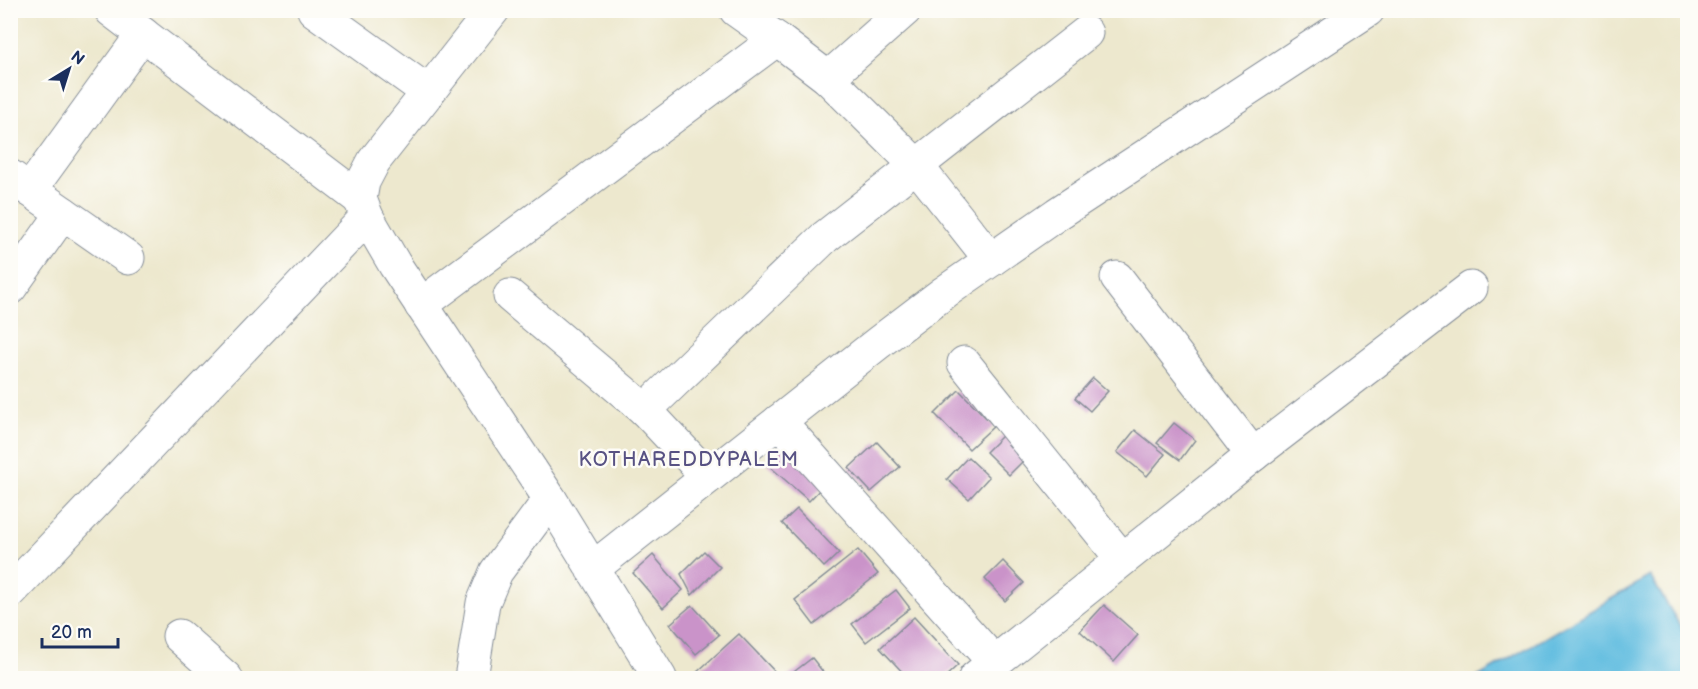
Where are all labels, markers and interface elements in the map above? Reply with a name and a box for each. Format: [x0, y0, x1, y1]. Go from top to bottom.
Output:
north arrow [39, 39, 99, 99]
text: N [67, 47, 88, 70]
district label: KOTHAREDDYPALEM [578, 448, 800, 472]
scale bar [42, 611, 118, 649]
text: 20 m [51, 622, 92, 643]

